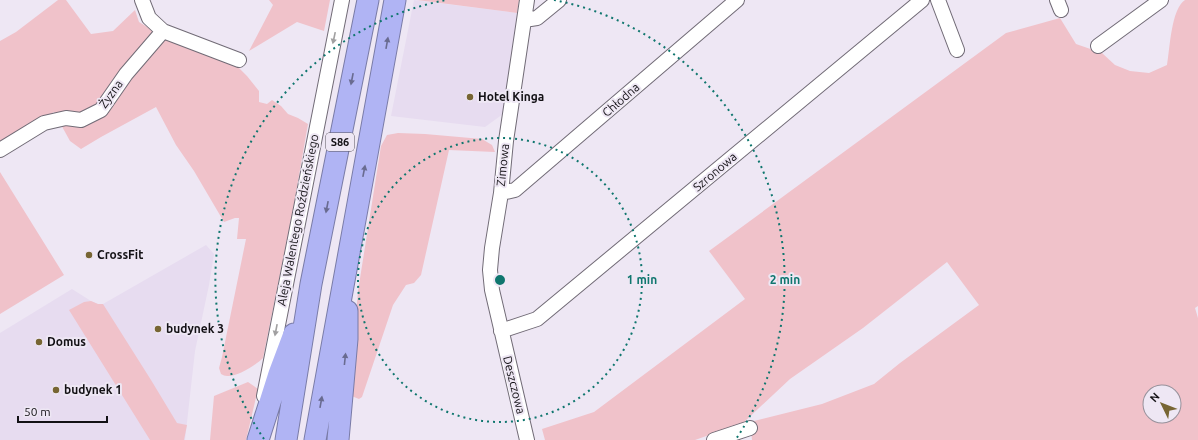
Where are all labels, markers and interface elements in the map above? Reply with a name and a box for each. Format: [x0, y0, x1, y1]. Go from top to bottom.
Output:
one-way arrow [331, 32, 337, 44]
one-way arrow [385, 37, 391, 49]
one-way arrow [349, 73, 355, 86]
street label: Żyzna [96, 77, 125, 110]
street label: Chłodna [600, 80, 642, 119]
place label: Hotel Kinga [478, 90, 544, 103]
marker: Hotel Kinga [465, 92, 475, 102]
street label: Aleja Walentego Roździeńskiego [274, 133, 321, 307]
road number: S86 [326, 133, 354, 151]
street label: Zimowa [494, 143, 511, 187]
street label: Szronowa [690, 150, 739, 194]
one-way arrow [361, 165, 367, 177]
one-way arrow [323, 201, 329, 213]
place label: CrossFit [97, 248, 143, 261]
marker: CrossFit [84, 250, 94, 260]
centre of rings [493, 273, 507, 287]
text: 1 min [627, 273, 657, 286]
text: 2 min [770, 273, 800, 286]
place label: budynek 3 [166, 322, 224, 335]
marker: budynek 3 [153, 324, 163, 334]
one-way arrow [273, 324, 279, 337]
place label: Domus [47, 335, 86, 348]
marker: Domus [34, 337, 44, 347]
one-way arrow [342, 353, 349, 365]
street label: Deszczowa [501, 355, 528, 415]
place label: budynek 1 [64, 383, 122, 396]
north arrow [1142, 384, 1182, 424]
marker: budynek 1 [51, 385, 61, 395]
text: N [1147, 390, 1162, 404]
one-way arrow [319, 395, 325, 408]
scale bar [18, 398, 107, 424]
text: 50 m [24, 405, 51, 418]

